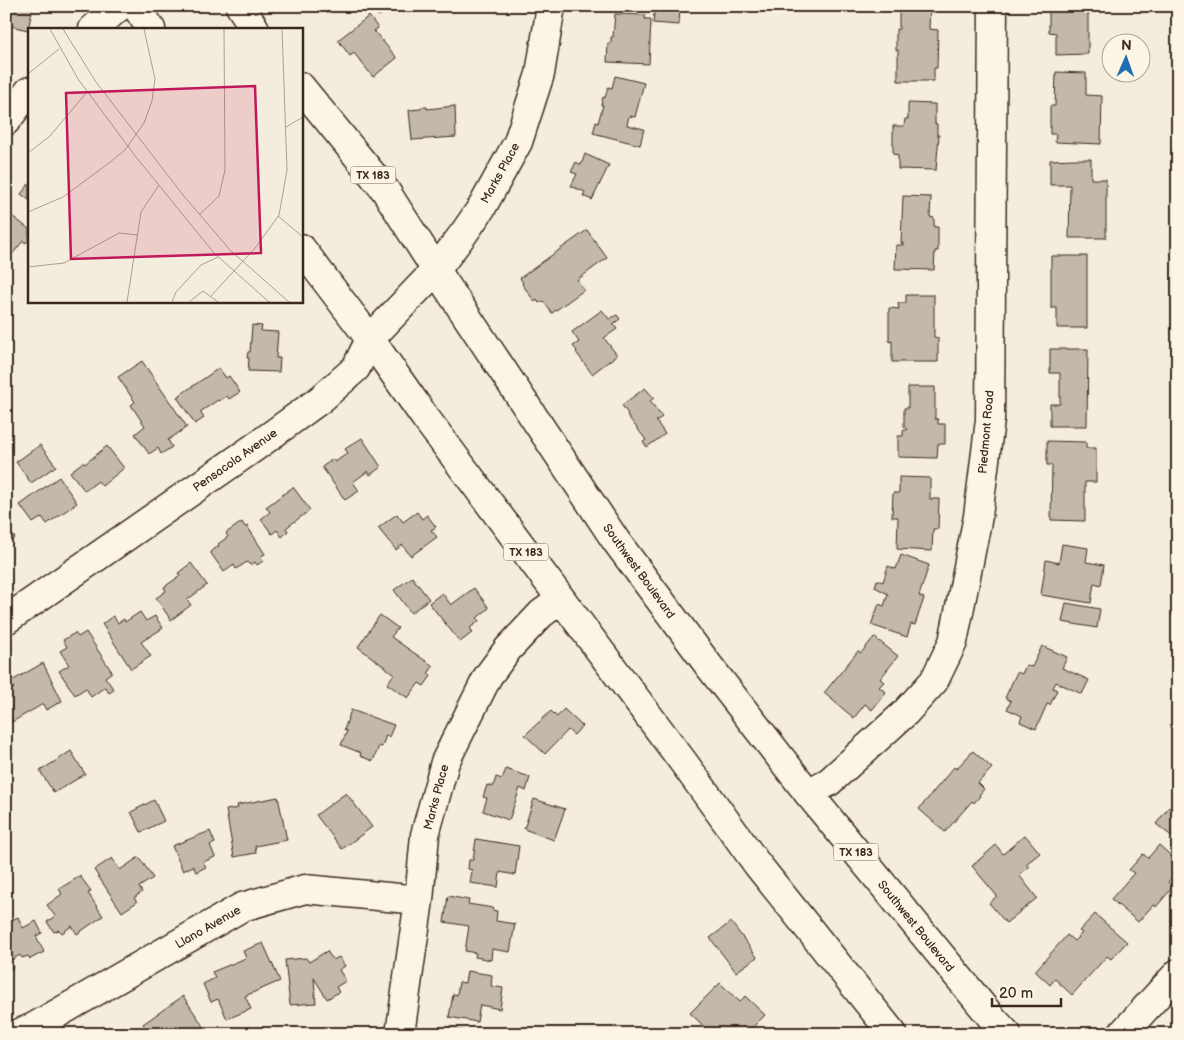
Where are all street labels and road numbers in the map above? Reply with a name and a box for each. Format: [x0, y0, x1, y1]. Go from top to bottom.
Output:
street label: Marks Place [478, 140, 523, 206]
road number: TX 183 [350, 166, 396, 184]
street label: Piedmont Road [975, 390, 998, 474]
street label: Pensacola Avenue [190, 426, 280, 495]
street label: Southwest Boulevard [599, 521, 678, 622]
road number: TX 183 [504, 544, 548, 560]
street label: Marks Place [421, 763, 452, 831]
road number: TX 183 [834, 844, 878, 860]
street label: Southwest Boulevard [874, 878, 957, 975]
street label: Llano Avenue [173, 903, 244, 952]

